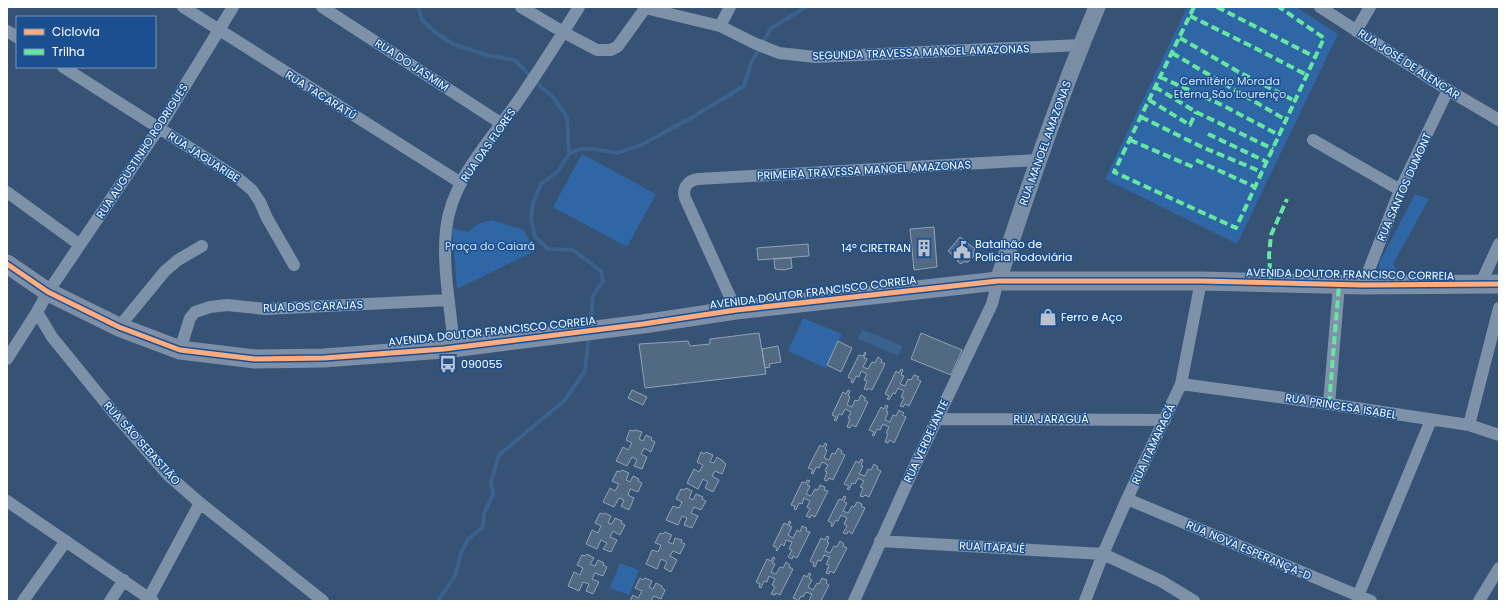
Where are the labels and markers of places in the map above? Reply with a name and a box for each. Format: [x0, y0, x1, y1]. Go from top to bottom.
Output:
place label: Batalhão de Polícia Rodoviária [975, 236, 1072, 265]
building icon: 14º CIRETRAN [914, 238, 934, 258]
place label: 14º CIRETRAN [842, 240, 911, 256]
public building icon: Batalhão de Polícia Rodoviária [952, 240, 972, 260]
shop icon: Ferro e Aço [1038, 307, 1058, 327]
place label: Ferro e Aço [1061, 309, 1122, 325]
bus stop icon: 090055 [438, 354, 458, 374]
place label: 090055 [461, 356, 503, 372]

